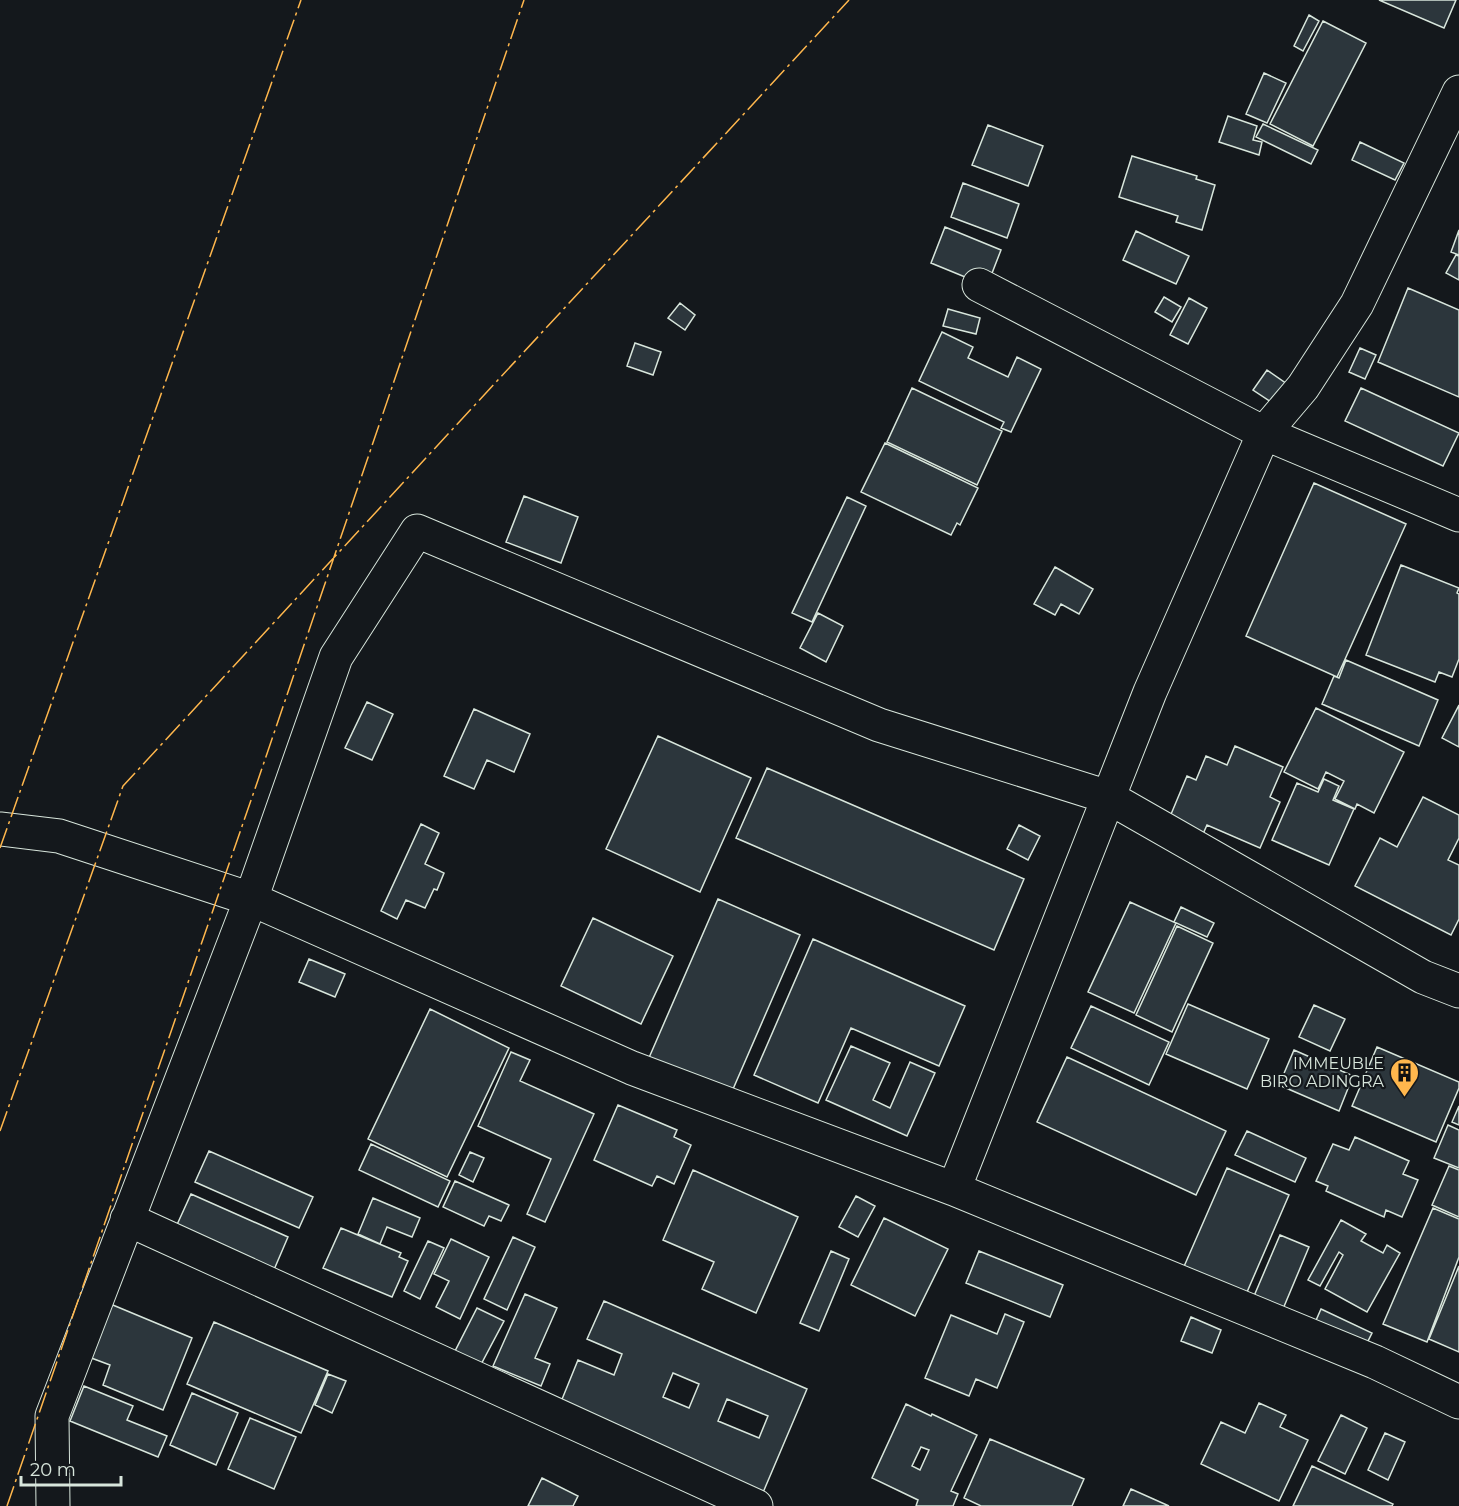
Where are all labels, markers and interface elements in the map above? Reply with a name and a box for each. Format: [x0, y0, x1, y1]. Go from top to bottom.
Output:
place label: IMMEUBLE BIRO ADINGRA [1260, 1054, 1385, 1091]
building icon: IMMEUBLE BIRO ADINGRA [1389, 1056, 1421, 1098]
scale bar [21, 1449, 122, 1487]
text: 20 m [30, 1459, 76, 1481]

